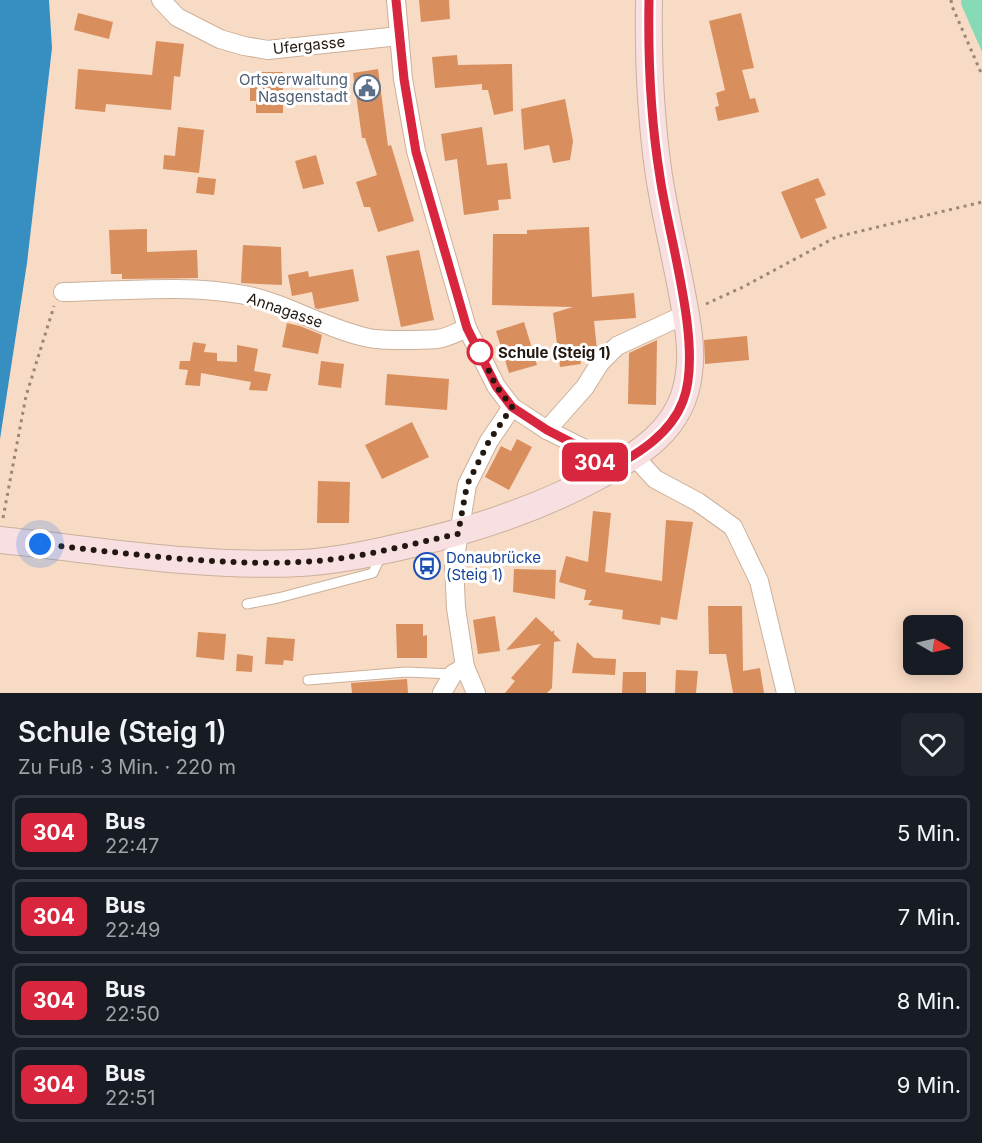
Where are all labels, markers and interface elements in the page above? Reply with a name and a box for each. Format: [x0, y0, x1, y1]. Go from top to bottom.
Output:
street label: Ufergasse [272, 32, 346, 58]
place label: Ortsverwaltung Nasgenstadt [239, 70, 348, 106]
public building icon: Ortsverwaltung Nasgenstadt [352, 73, 382, 103]
street label: Annagasse [245, 288, 325, 332]
marker: Schule (Steig 1) [467, 339, 493, 365]
place label: Schule (Steig 1) [498, 343, 611, 362]
line badge: 304 [560, 442, 630, 482]
text: 304 [574, 450, 616, 475]
your location [25, 529, 55, 559]
place label: Donaubrücke (Steig 1) [446, 548, 541, 584]
bus stop icon: Donaubrücke (Steig 1) [412, 551, 442, 581]
north arrow [903, 615, 963, 675]
map controls [903, 615, 963, 675]
button: heart [901, 713, 964, 776]
text: Schule (Steig 1) [18, 715, 227, 749]
text: Zu Fuß · 3 Min. · 220 m [18, 755, 236, 779]
text: Bus [105, 808, 146, 834]
text: 304 [33, 820, 75, 845]
text: 5 Min. [897, 820, 961, 846]
text: 22:47 [105, 834, 159, 858]
text: Bus [105, 892, 146, 918]
text: 304 [33, 904, 75, 929]
text: 7 Min. [898, 904, 961, 930]
text: 22:49 [105, 918, 160, 942]
text: Bus [105, 976, 146, 1002]
text: 304 [33, 988, 75, 1013]
text: 8 Min. [897, 988, 961, 1014]
text: 22:50 [105, 1002, 160, 1026]
text: Bus [105, 1060, 146, 1086]
text: 304 [33, 1072, 75, 1097]
text: 9 Min. [897, 1072, 961, 1098]
text: 22:51 [105, 1086, 155, 1110]

